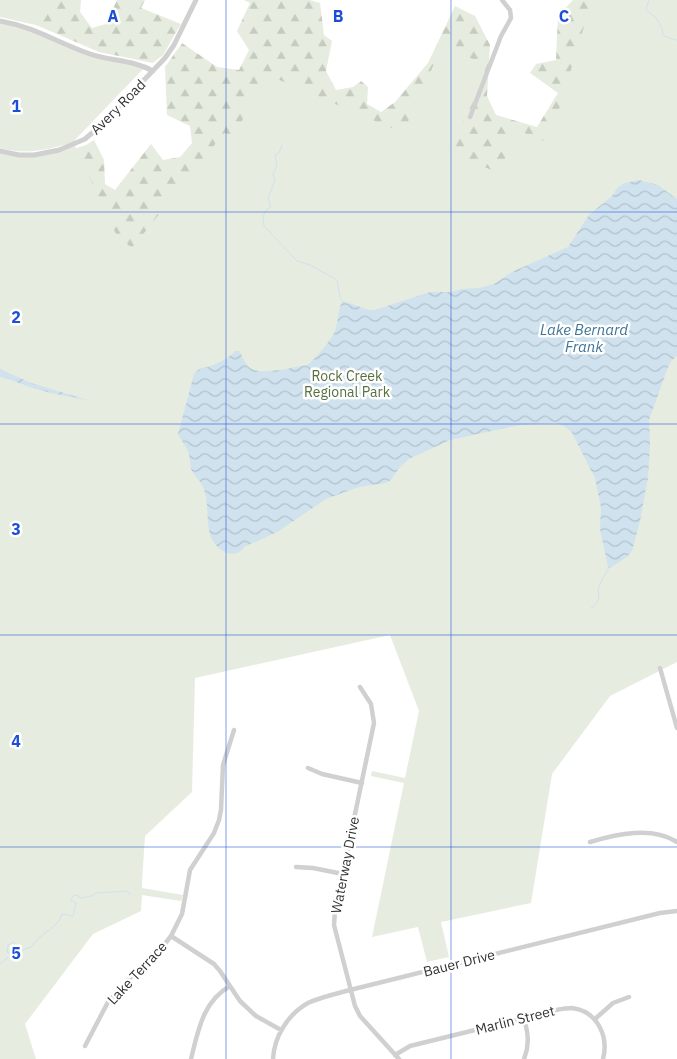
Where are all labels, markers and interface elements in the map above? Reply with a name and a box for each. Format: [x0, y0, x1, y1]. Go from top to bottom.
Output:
text: A [108, 6, 119, 26]
text: B [333, 6, 344, 26]
text: C [559, 6, 569, 26]
street label: Avery Road [87, 76, 149, 138]
text: 1 [11, 96, 21, 116]
text: 2 [11, 307, 21, 327]
water label: Lake Bernard Frank [540, 320, 628, 356]
park label: Rock Creek Regional Park [304, 367, 391, 401]
text: 3 [11, 519, 21, 539]
text: 4 [11, 731, 21, 751]
street label: Waterway Drive [327, 815, 363, 915]
street label: Lake Terrace [103, 937, 171, 1008]
text: 5 [11, 943, 21, 963]
street label: Bauer Drive [421, 945, 497, 981]
street label: Marlin Street [474, 1001, 557, 1039]

